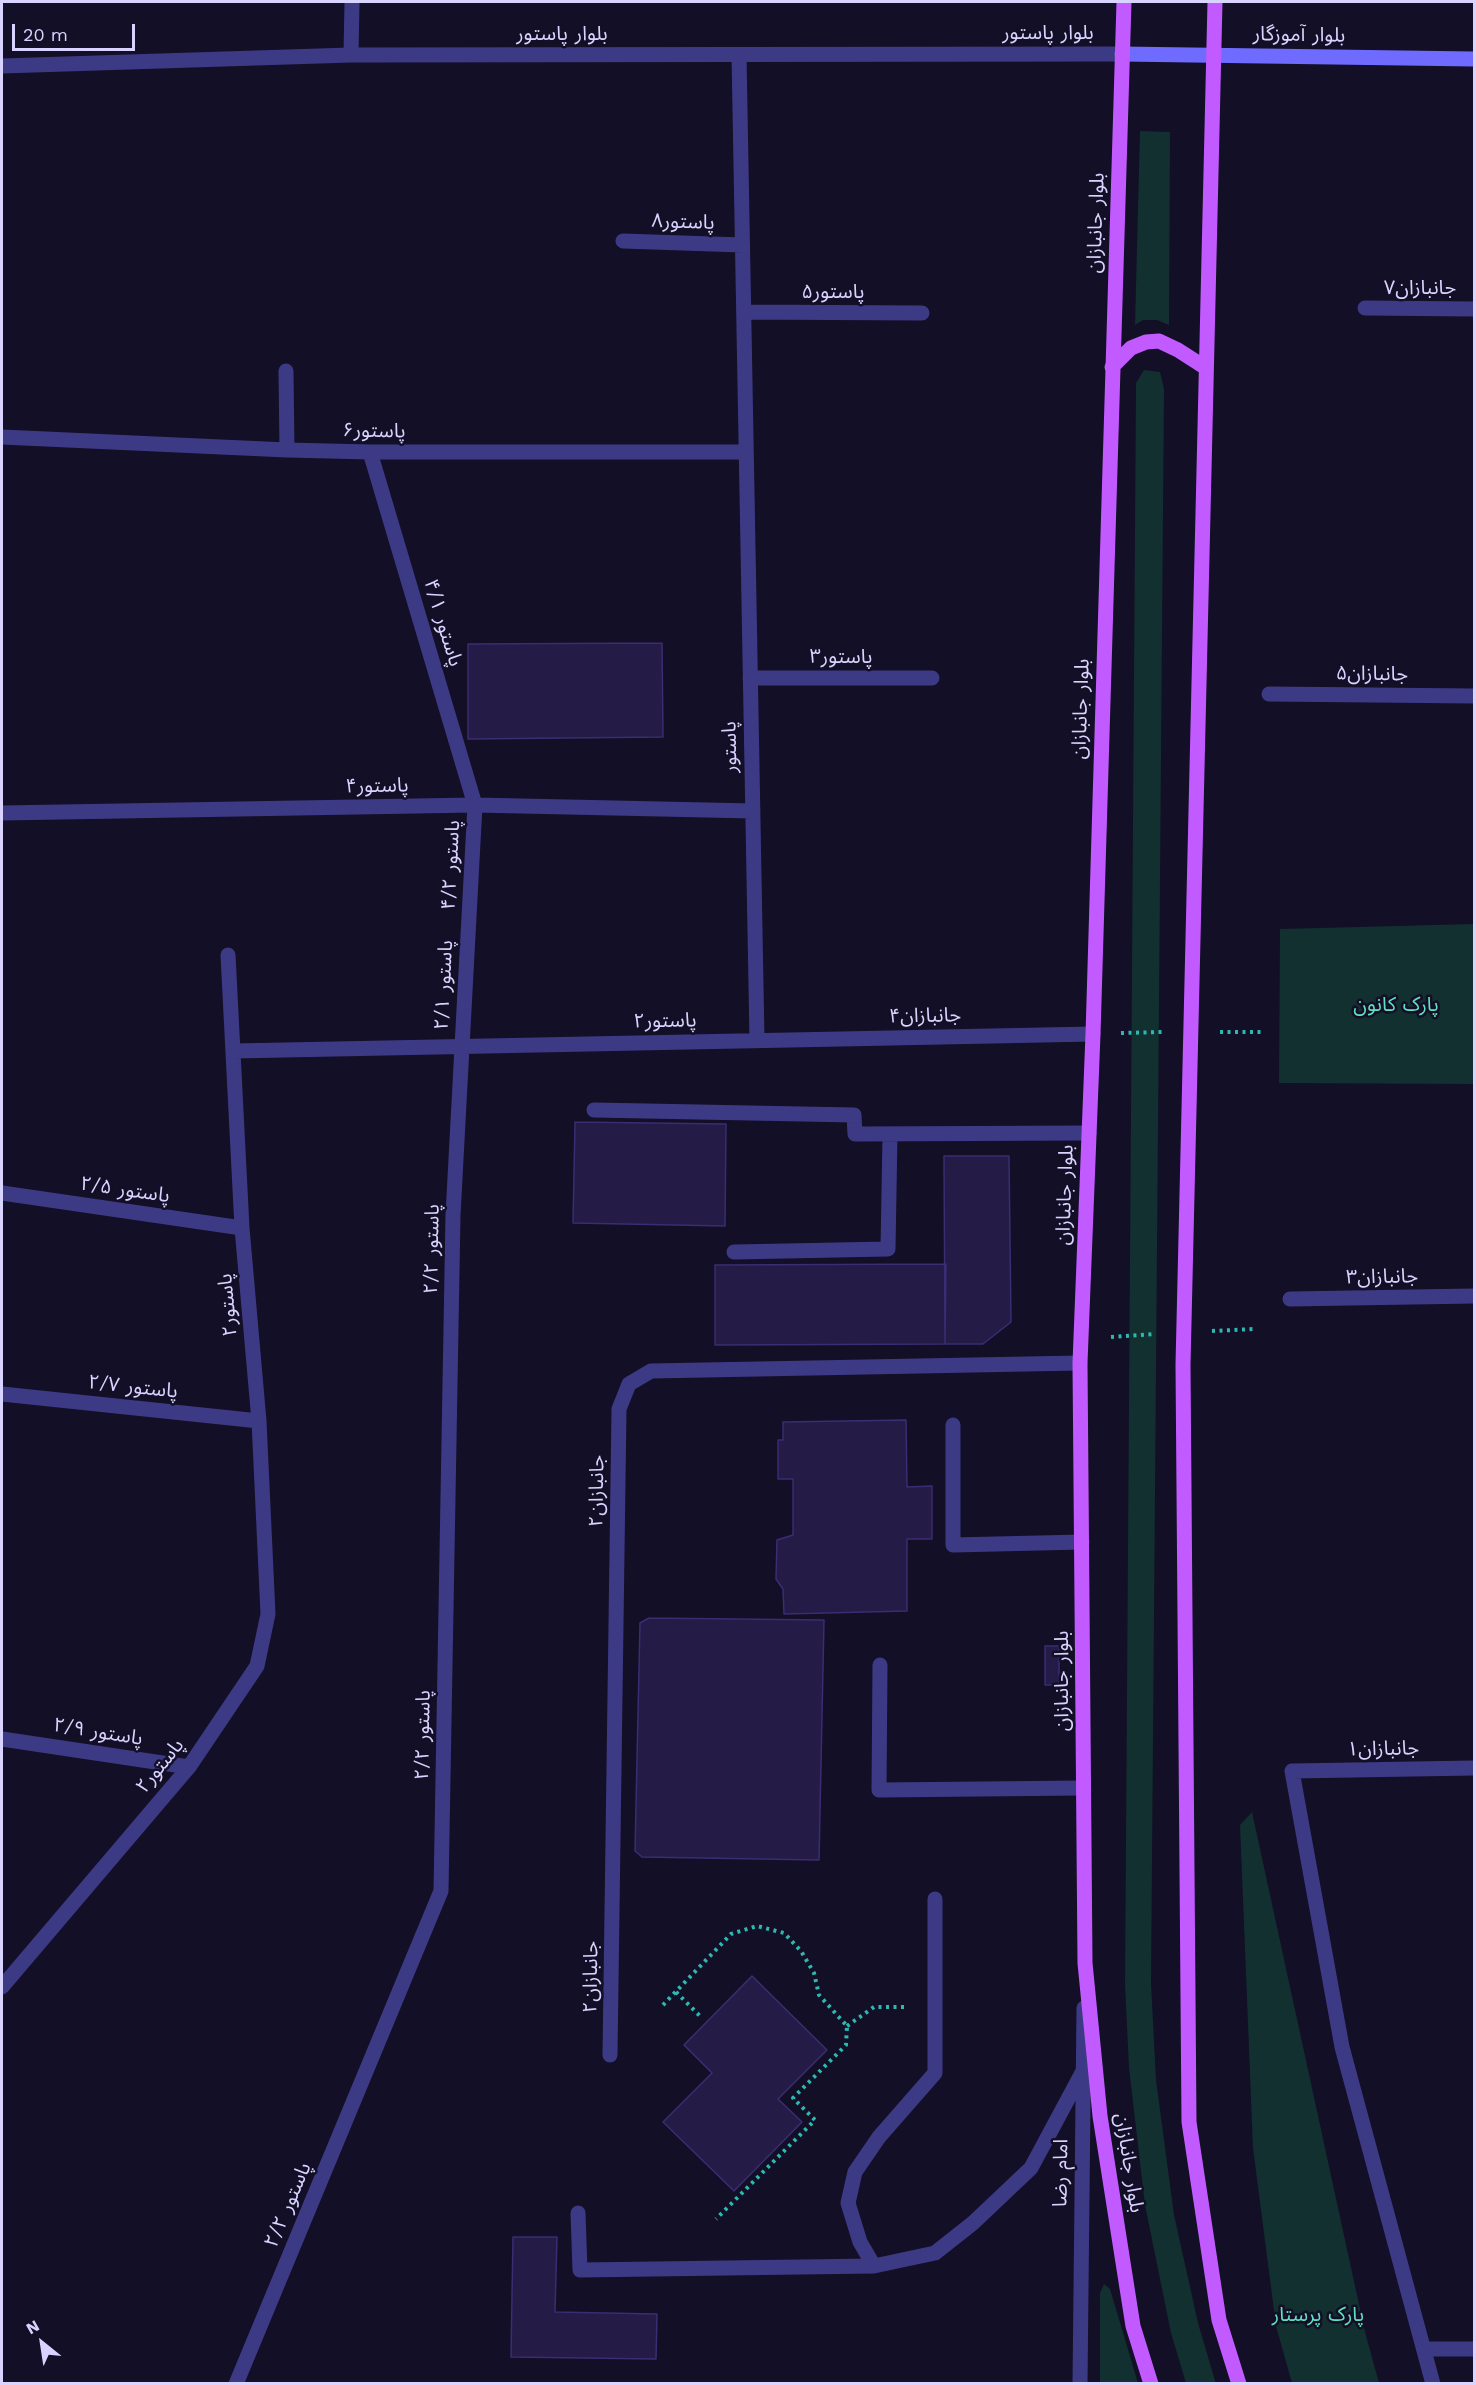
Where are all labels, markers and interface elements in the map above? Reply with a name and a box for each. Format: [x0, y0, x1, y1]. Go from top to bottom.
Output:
scale bar [15, 12, 138, 50]
street label: بلوار پاستور [1002, 21, 1094, 45]
street label: بلوار پاستور [516, 22, 608, 46]
street label: بلوار آموزگار [1253, 22, 1345, 48]
text: 20 m [23, 24, 68, 45]
street label: بلوار جانبازان [1082, 172, 1110, 274]
street label: پاستور۸ [651, 209, 715, 235]
street label: جانبازان۷ [1384, 276, 1456, 300]
street label: پاستور۵ [801, 280, 865, 304]
street label: پاستور۶ [342, 418, 406, 444]
street label: پاستور ۴/۱ [418, 576, 468, 670]
street label: پاستور۳ [809, 645, 873, 669]
street label: بلوار جانبازان [1067, 658, 1095, 760]
street label: جانبازان۵ [1336, 661, 1408, 687]
street label: پاستور [718, 721, 742, 773]
street label: پاستور۴ [345, 773, 409, 799]
street label: پاستور ۴/۲ [437, 819, 465, 911]
street label: پاستور ۲/۱ [430, 939, 458, 1031]
park label: پارک کانون [1353, 993, 1439, 1017]
street label: جانبازان۴ [889, 1003, 961, 1029]
street label: پاستور۲ [633, 1008, 697, 1034]
street label: بلوار جانبازان [1051, 1144, 1079, 1246]
street label: پاستور ۲/۵ [79, 1172, 171, 1208]
street label: پاستور ۲/۲ [419, 1204, 445, 1294]
street label: جانبازان۳ [1346, 1264, 1418, 1290]
street label: پاستور۲ [213, 1272, 243, 1338]
street label: پاستور ۲/۷ [87, 1370, 179, 1404]
street label: جانبازان۲ [584, 1455, 610, 1527]
street label: بلوار جانبازان [1050, 1631, 1074, 1731]
street label: پاستور ۲/۲ [410, 1690, 436, 1780]
street label: پاستور ۲/۹ [52, 1713, 144, 1751]
street label: پاستور۲ [131, 1734, 189, 1798]
street label: جانبازان۱ [1347, 1736, 1419, 1762]
street label: جانبازان۲ [578, 1941, 604, 2013]
street label: بلوار جانبازان [1109, 2111, 1149, 2215]
street label: امام رضا [1048, 2139, 1074, 2207]
street label: پاستور ۲/۲ [259, 2159, 317, 2251]
park label: پارک پرستار [1272, 2303, 1364, 2327]
north arrow [12, 2313, 72, 2373]
text: N [23, 2316, 43, 2338]

